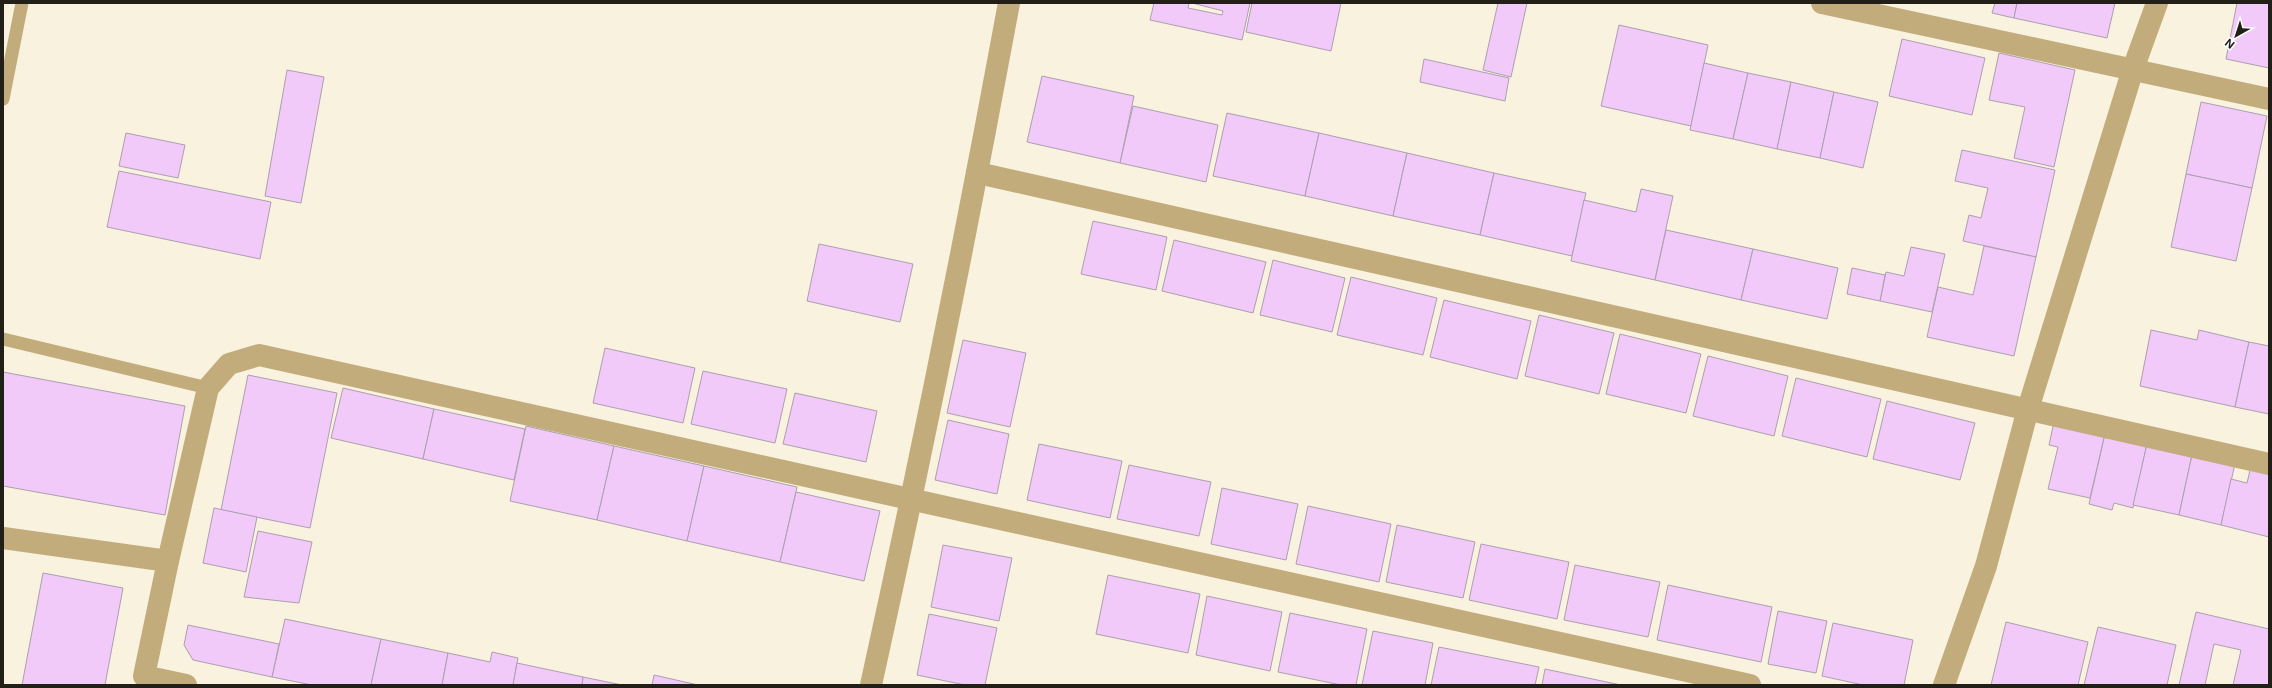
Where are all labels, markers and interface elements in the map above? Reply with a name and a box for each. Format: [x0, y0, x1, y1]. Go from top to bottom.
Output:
north arrow [2216, 16, 2256, 56]
text: N [2222, 36, 2237, 52]

